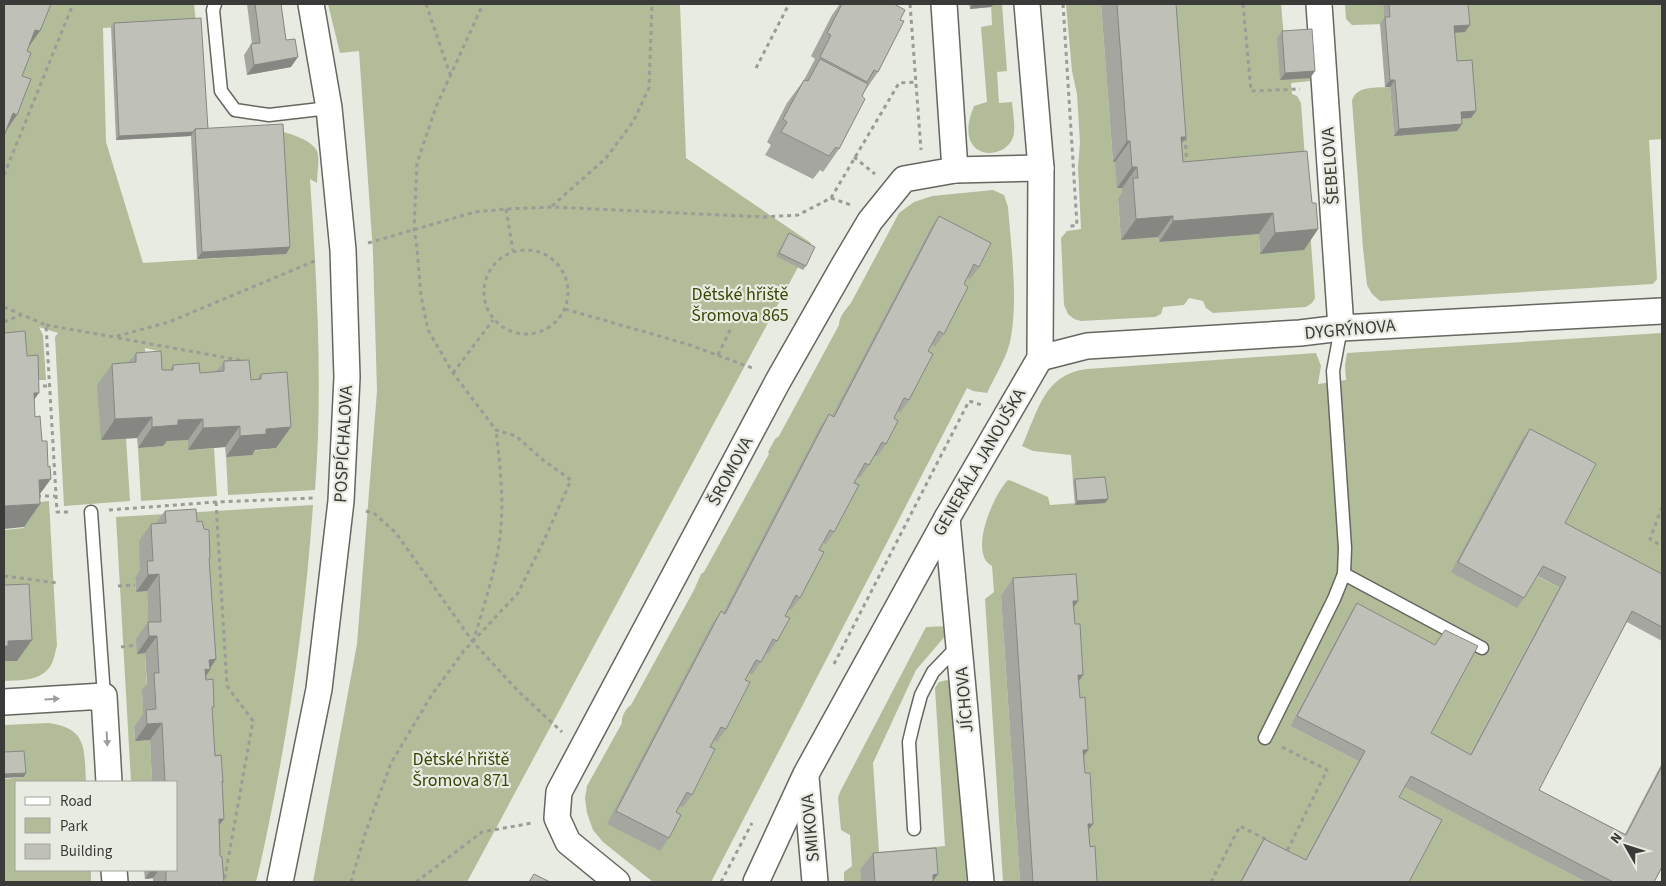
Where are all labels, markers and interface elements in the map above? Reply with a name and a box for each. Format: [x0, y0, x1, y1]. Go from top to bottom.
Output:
street label: ŠEBELOVA [1315, 126, 1346, 206]
park label: Dětské hřiště Šromova 865 [691, 282, 789, 328]
street label: DYGRÝNOVA [1304, 313, 1397, 346]
street label: GENERÁLA JANOUŠKA [927, 384, 1032, 541]
street label: POSPÍCHALOVA [328, 385, 359, 503]
street label: ŠROMOVA [702, 432, 759, 510]
street label: JÍCHOVA [949, 666, 980, 734]
one-way arrow [45, 694, 61, 702]
one-way arrow [103, 731, 111, 747]
park label: Dětské hřiště Šromova 871 [412, 747, 510, 793]
legend [15, 781, 178, 871]
text: Road [60, 791, 92, 812]
street label: SMIKOVA [795, 793, 826, 863]
text: Park [60, 816, 89, 837]
north arrow [1601, 821, 1651, 871]
text: N [1606, 829, 1627, 848]
text: Building [60, 841, 113, 862]

